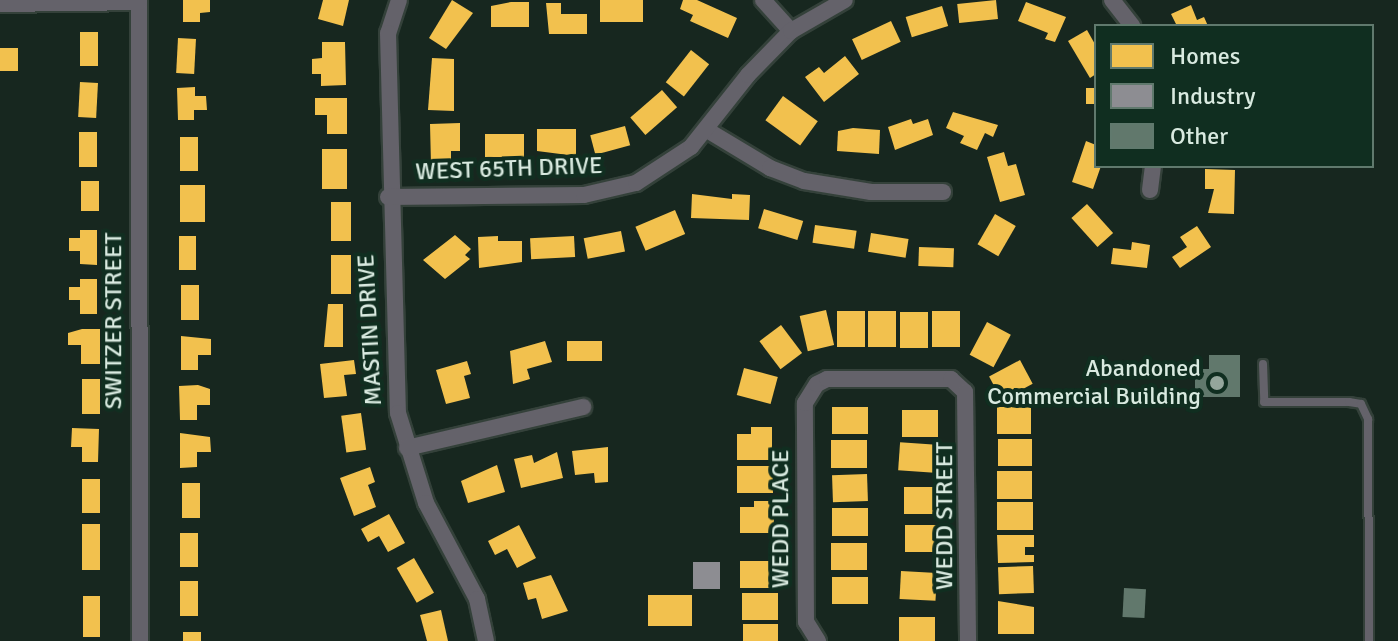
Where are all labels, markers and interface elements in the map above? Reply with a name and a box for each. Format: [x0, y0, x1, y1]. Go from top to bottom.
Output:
legend [1094, 24, 1374, 168]
text: Homes [1170, 41, 1240, 71]
text: Industry [1170, 81, 1256, 111]
text: Other [1170, 121, 1228, 151]
street label: WEST 65TH DRIVE [415, 151, 603, 187]
street label: SWITZER STREET [100, 233, 128, 409]
street label: MASTIN DRIVE [352, 254, 388, 406]
place label: Abandoned Commercial Building [987, 355, 1201, 411]
marker: Abandoned Commercial Building [1208, 374, 1226, 392]
street label: WEDD STREET [931, 442, 959, 590]
street label: WEDD PLACE [767, 450, 795, 588]

